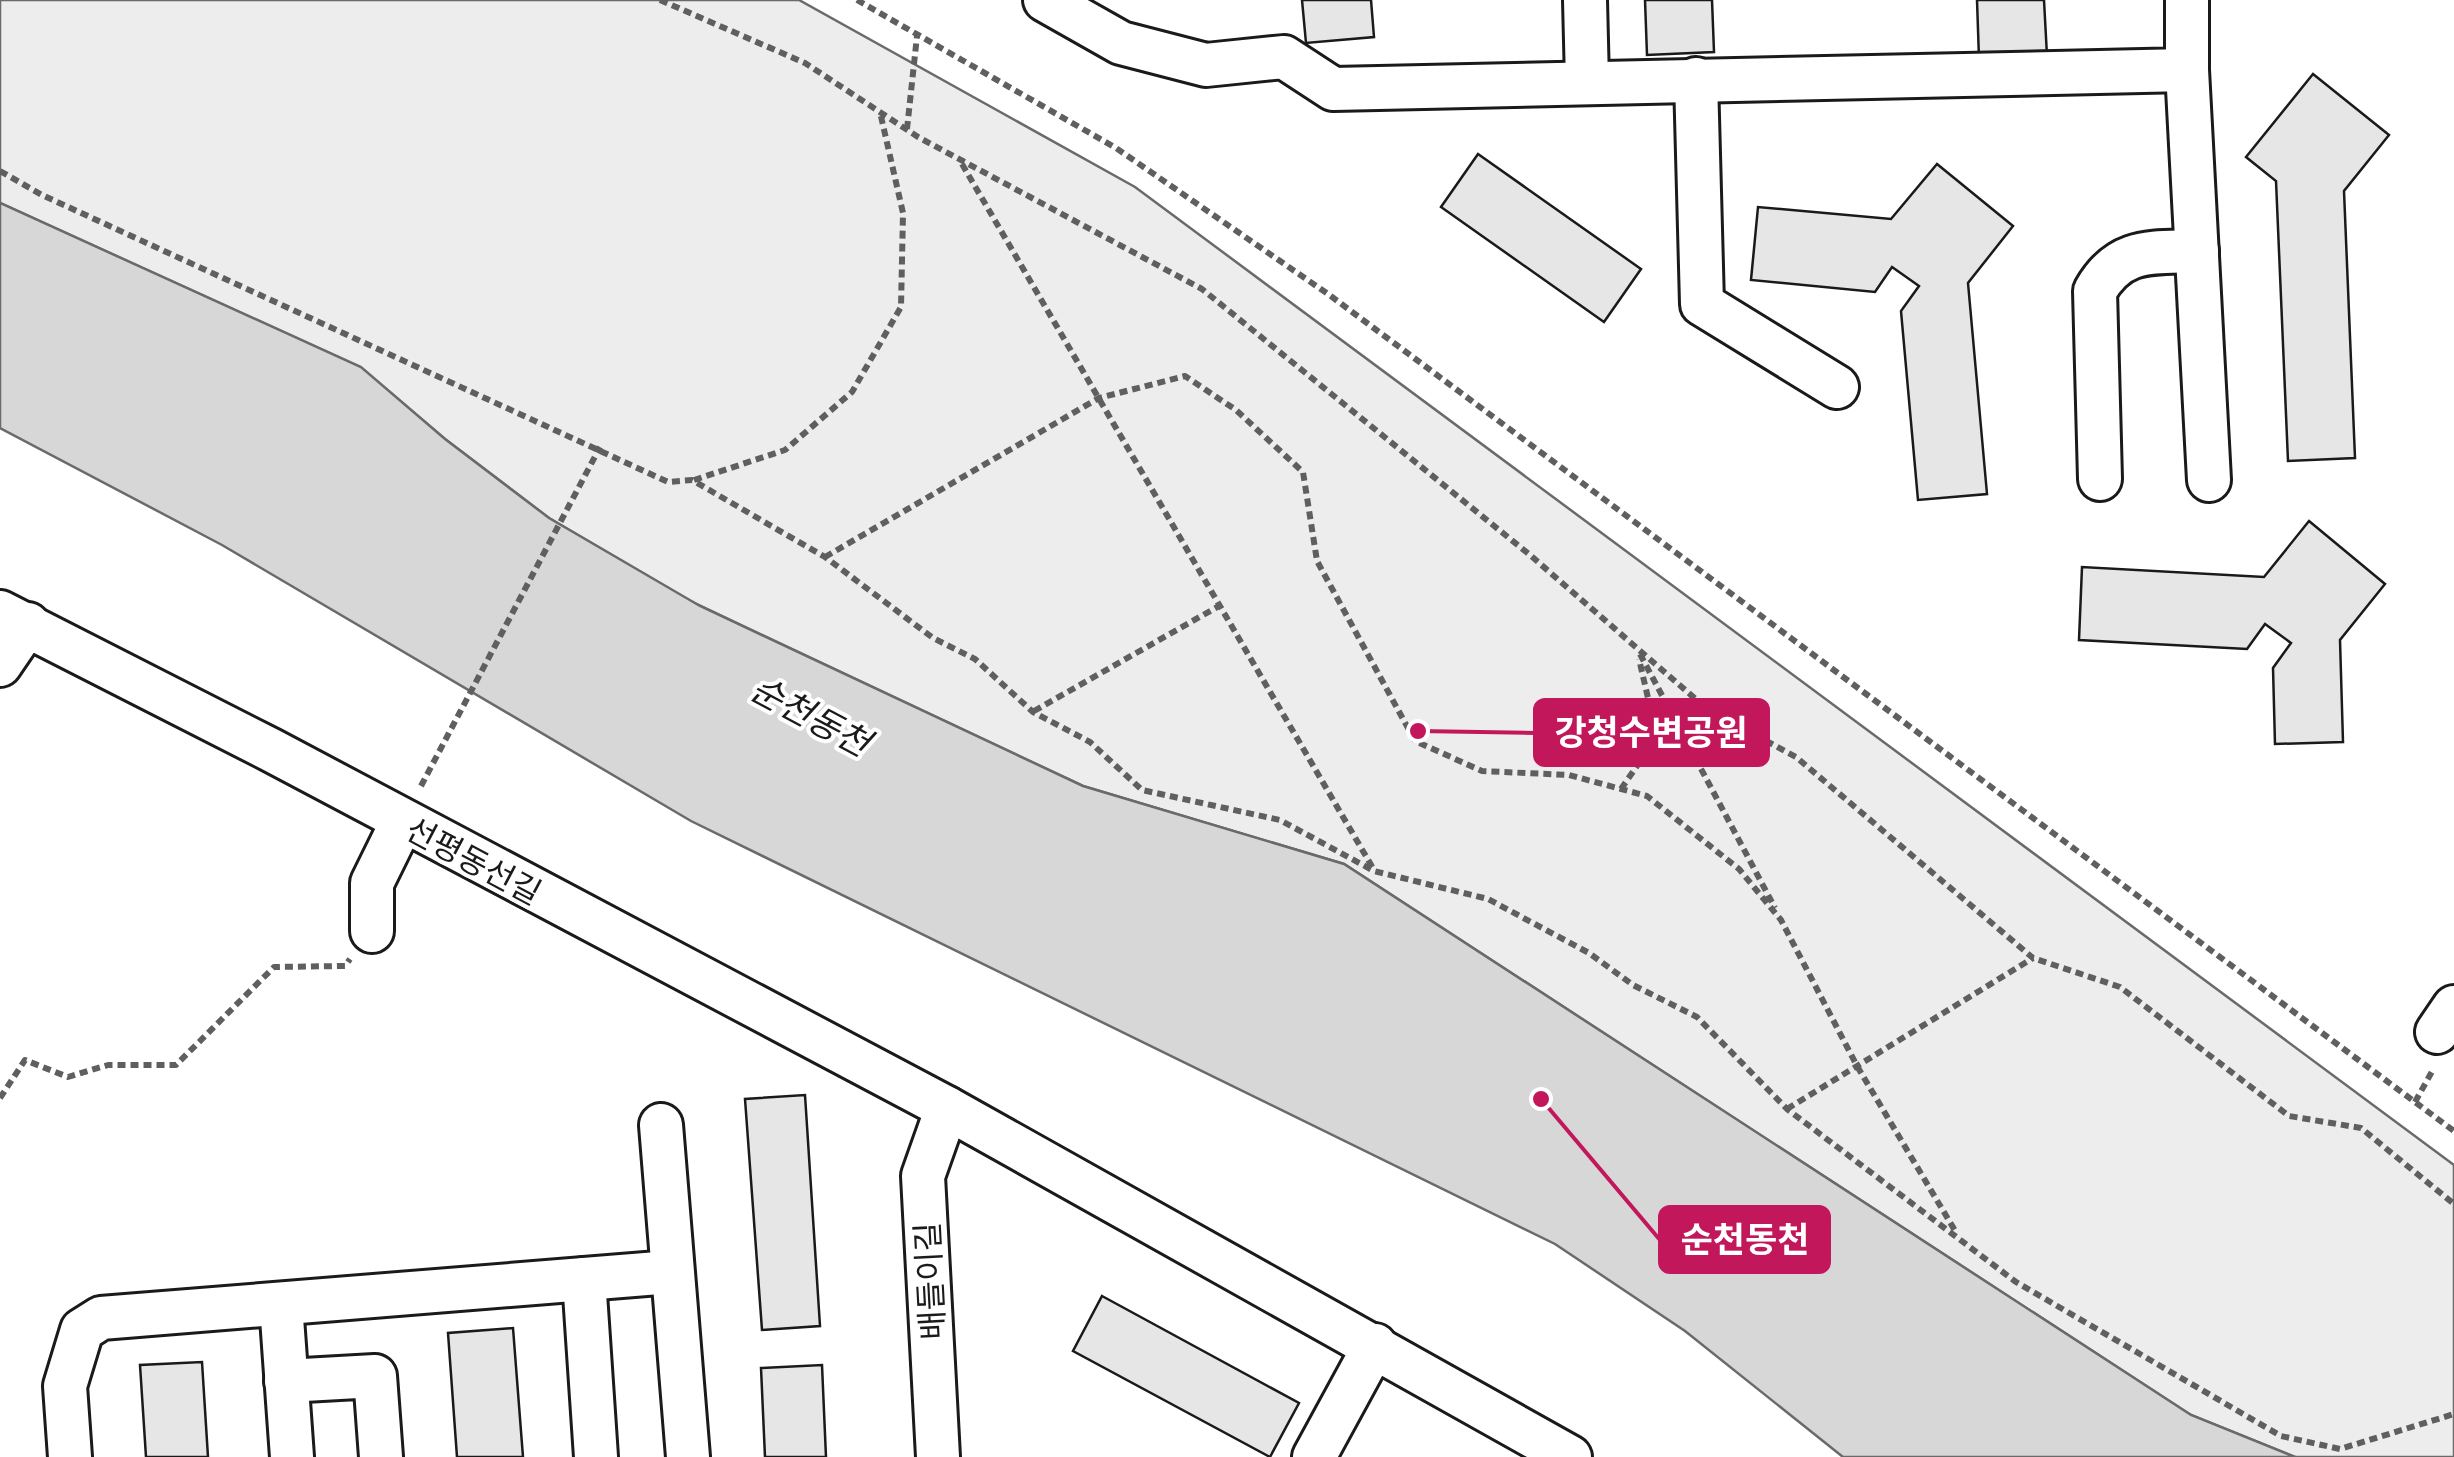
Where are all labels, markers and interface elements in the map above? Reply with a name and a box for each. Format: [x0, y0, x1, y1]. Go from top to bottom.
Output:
water label: 순천동천 [743, 664, 882, 768]
callout: 강청수변공원 [1535, 700, 1768, 765]
text: 강청수변공원 [1554, 708, 1748, 755]
street label: 선평동선길 [399, 806, 549, 914]
callout: 순천동천 [1660, 1207, 1829, 1272]
text: 순천동천 [1681, 1215, 1809, 1262]
street label: 배들이길 [904, 1221, 954, 1341]

